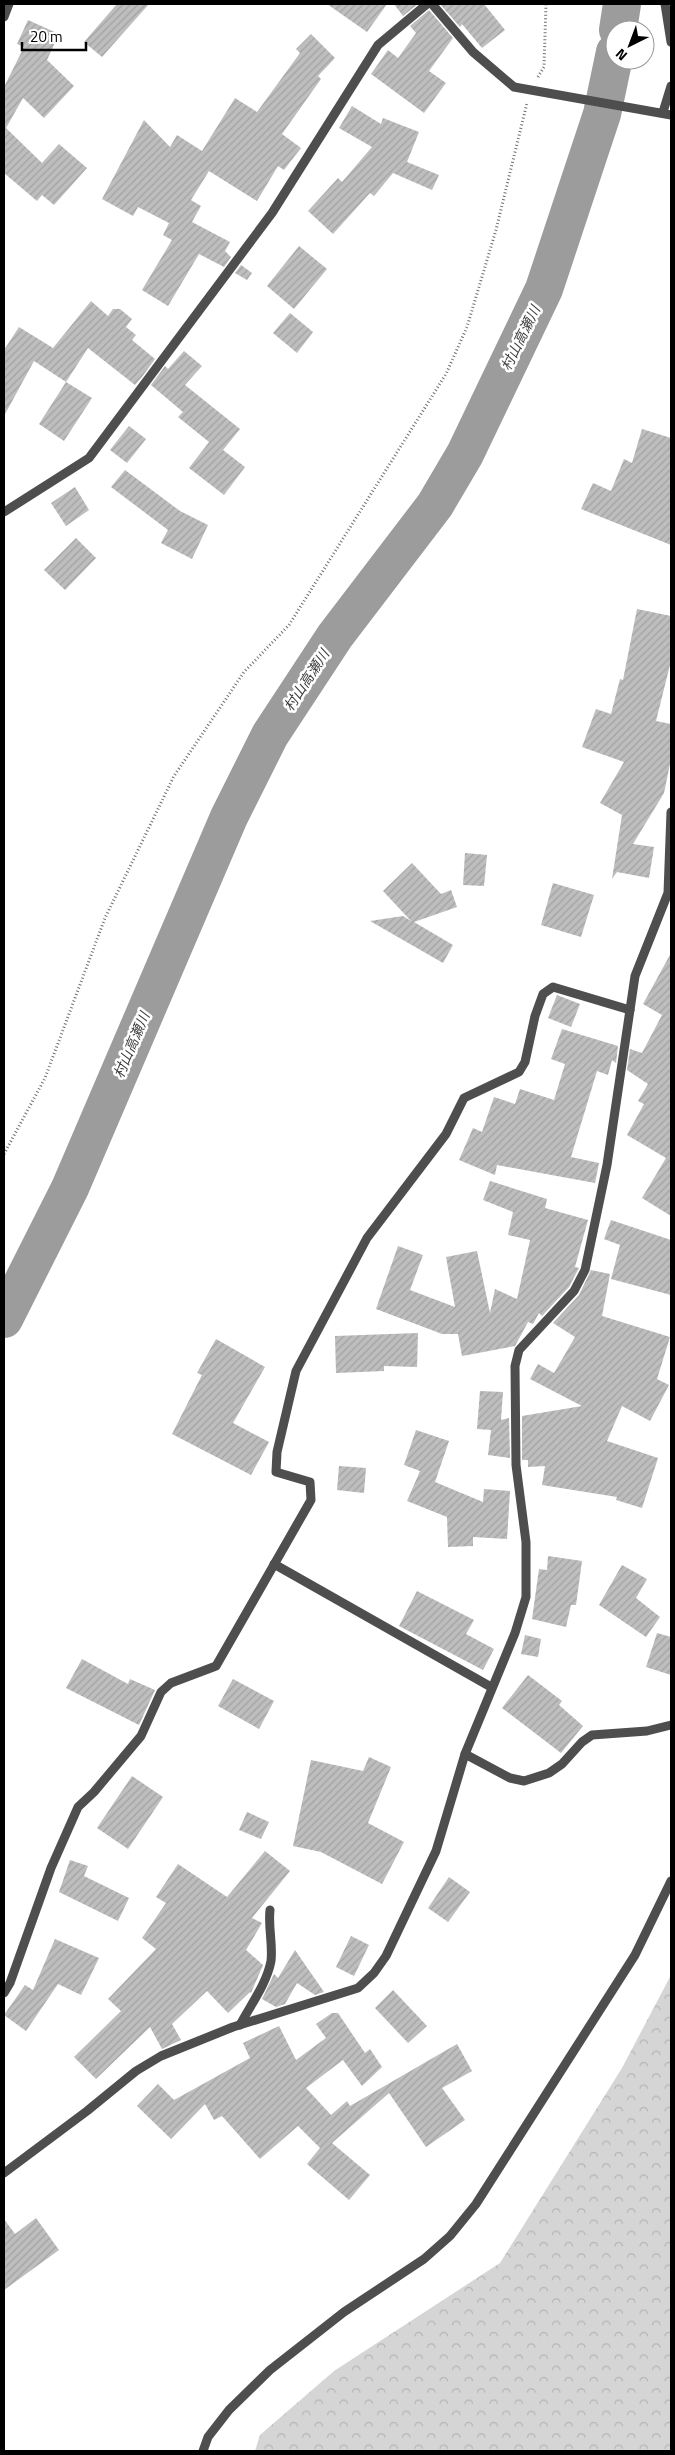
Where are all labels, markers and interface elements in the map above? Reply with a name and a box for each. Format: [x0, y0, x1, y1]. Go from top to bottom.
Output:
scale bar [22, 20, 86, 52]
north arrow [605, 20, 655, 70]
text: 20 m [30, 25, 63, 48]
text: N [610, 44, 632, 66]
water label: 村山高瀬川 [495, 300, 546, 374]
water label: 村山高瀬川 [278, 643, 335, 715]
water label: 村山高瀬川 [108, 1007, 155, 1081]

